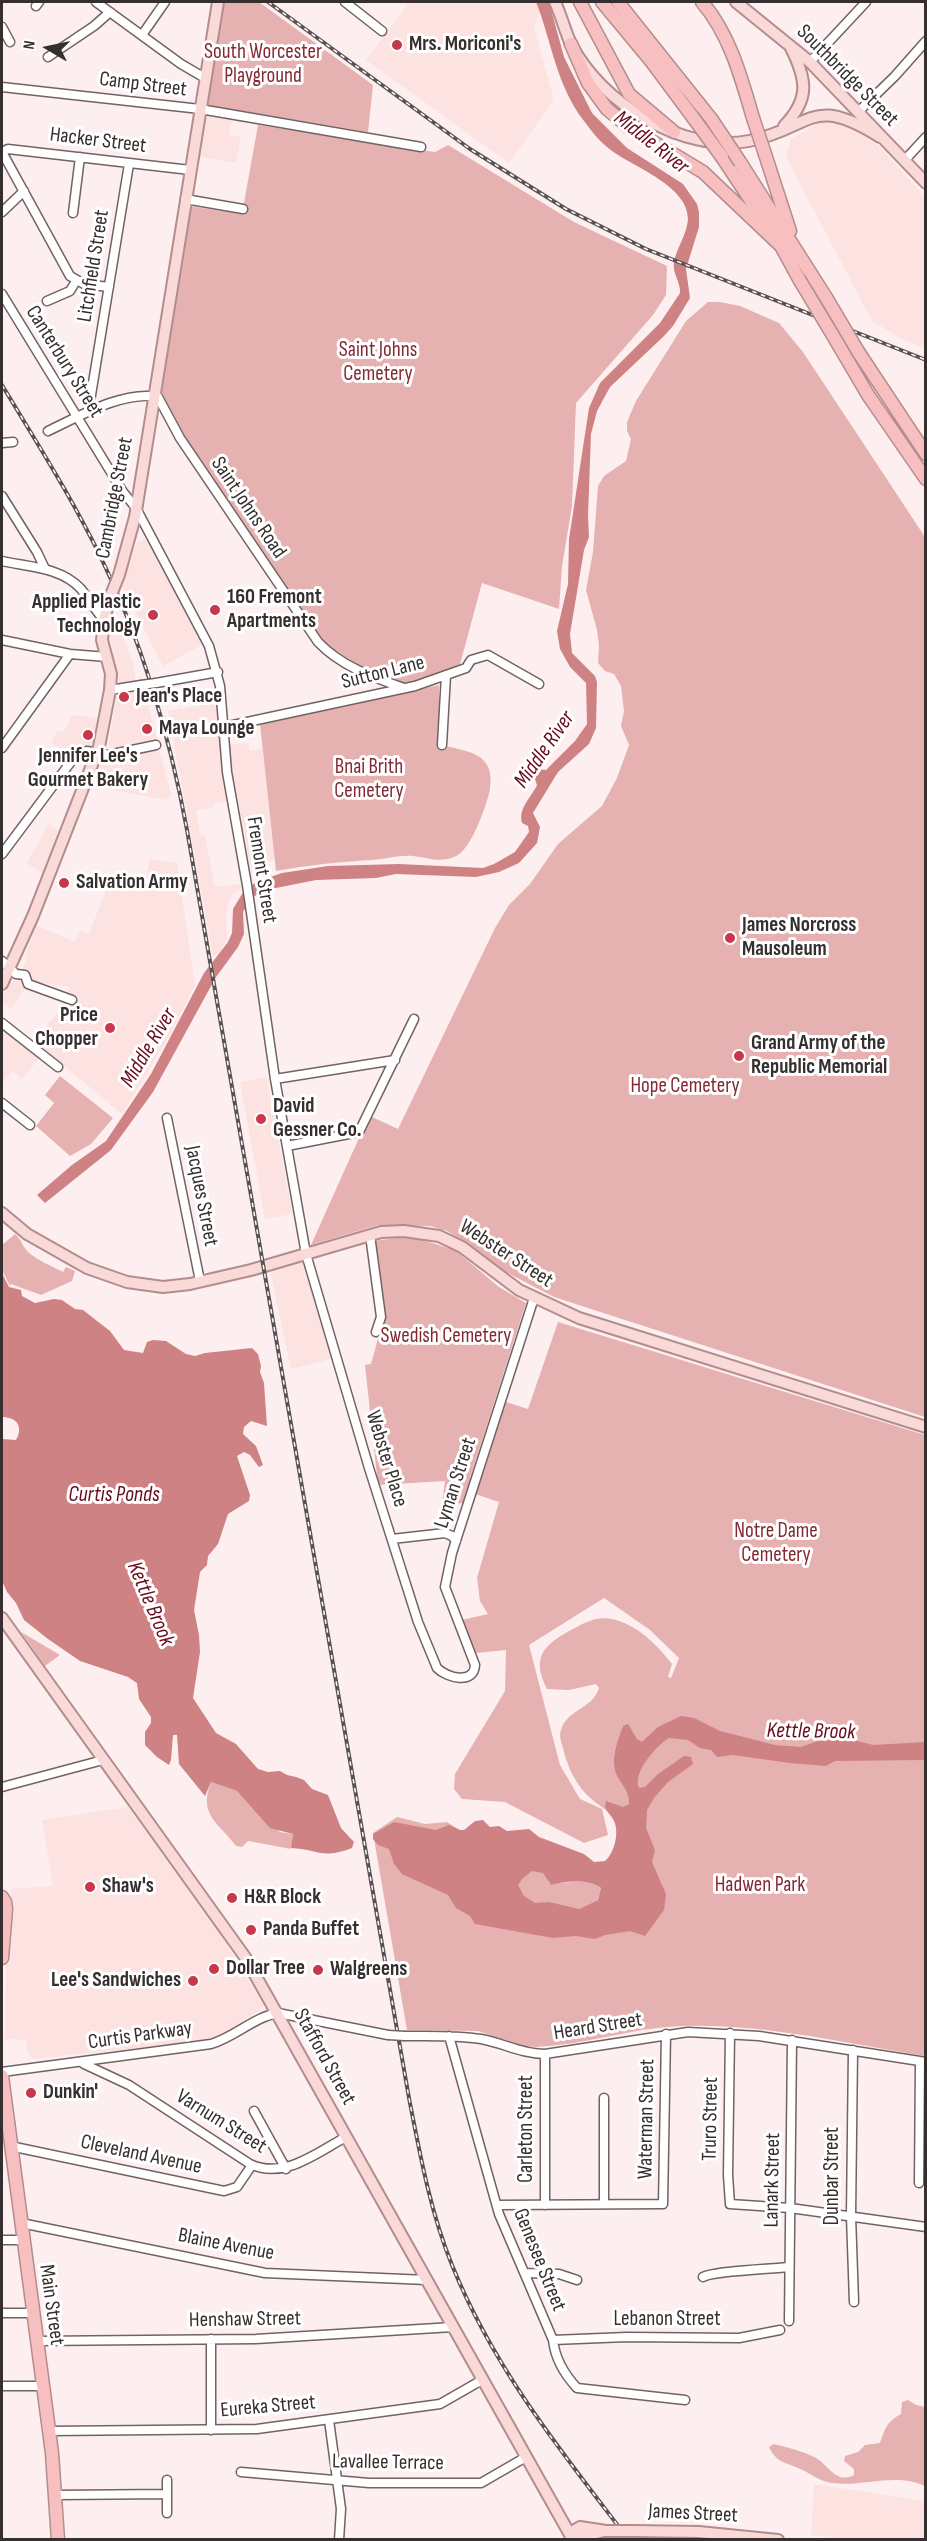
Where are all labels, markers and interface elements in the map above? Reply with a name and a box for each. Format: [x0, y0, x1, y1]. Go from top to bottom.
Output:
north arrow [18, 18, 78, 78]
street label: Southbridge Street [791, 20, 903, 132]
place label: Mrs. Moriconi's [409, 32, 521, 58]
marker: Mrs. Moriconi's [390, 38, 404, 52]
text: N [20, 39, 40, 51]
park label: South Worcester Playground [204, 40, 322, 90]
street label: Camp Street [98, 67, 188, 103]
water label: Middle River [608, 106, 694, 180]
street label: Hacker Street [48, 123, 148, 159]
street label: Litchfield Street [73, 208, 115, 324]
street label: Canterbury Street [20, 301, 108, 423]
park label: Saint Johns Cemetery [339, 338, 417, 388]
street label: Cambridge Street [91, 435, 139, 561]
street label: Saint Johns Road [205, 453, 291, 563]
place label: 160 Fremont Apartments [227, 585, 322, 635]
place label: Applied Plastic Technology [32, 590, 141, 640]
marker: 160 Fremont Apartments [208, 603, 222, 617]
marker: Applied Plastic Technology [146, 608, 160, 622]
street label: Sutton Lane [339, 651, 427, 695]
place label: Jean's Place [136, 684, 222, 710]
marker: Jean's Place [117, 690, 131, 704]
water label: Middle River [509, 707, 581, 793]
place label: Maya Lounge [159, 716, 255, 742]
marker: Maya Lounge [140, 722, 154, 736]
marker: Jennifer Lee's Gourmet Bakery [81, 728, 95, 742]
place label: Jennifer Lee's Gourmet Bakery [28, 744, 148, 794]
park label: Bnai Brith Cemetery [334, 755, 404, 805]
street label: Fremont Street [240, 815, 282, 925]
place label: Salvation Army [76, 870, 188, 896]
marker: Salvation Army [57, 876, 71, 890]
place label: James Norcross Mausoleum [742, 913, 856, 963]
marker: James Norcross Mausoleum [723, 931, 737, 945]
place label: Price Chopper [35, 1003, 98, 1053]
water label: Middle River [115, 1004, 183, 1092]
marker: Price Chopper [103, 1021, 117, 1035]
place label: Grand Army of the Republic Memorial [751, 1031, 887, 1081]
marker: Grand Army of the Republic Memorial [732, 1049, 746, 1063]
park label: Hope Cemetery [630, 1074, 740, 1100]
place label: David Gessner Co. [273, 1094, 361, 1144]
marker: David Gessner Co. [254, 1112, 268, 1126]
street label: Jacques Street [179, 1144, 223, 1248]
street label: Webster Street [455, 1214, 557, 1294]
park label: Swedish Cemetery [381, 1324, 511, 1350]
street label: Webster Place [359, 1408, 413, 1510]
street label: Lyman Street [430, 1435, 482, 1531]
water label: Curtis Ponds [68, 1482, 160, 1508]
park label: Notre Dame Cemetery [734, 1519, 818, 1569]
water label: Kettle Brook [121, 1558, 179, 1650]
water label: Kettle Brook [766, 1718, 856, 1746]
park label: Hadwen Park [715, 1873, 805, 1899]
place label: Shaw's [102, 1874, 154, 1900]
marker: Shaw's [83, 1880, 97, 1894]
place label: H&R Block [244, 1885, 321, 1911]
marker: H&R Block [225, 1891, 239, 1905]
place label: Panda Buffet [263, 1917, 359, 1943]
marker: Panda Buffet [244, 1923, 258, 1937]
place label: Dollar Tree [226, 1956, 305, 1982]
place label: Walgreens [330, 1957, 407, 1983]
marker: Dollar Tree [207, 1962, 221, 1976]
marker: Walgreens [311, 1963, 325, 1977]
place label: Lee's Sandwiches [51, 1968, 181, 1994]
marker: Lee's Sandwiches [186, 1974, 200, 1988]
street label: Stafford Street [287, 2005, 361, 2109]
street label: Heard Street [552, 2008, 644, 2046]
street label: Curtis Parkway [86, 2016, 194, 2056]
street label: Waterman Street [633, 2059, 661, 2179]
street label: Carleton Street [514, 2075, 540, 2183]
street label: Truro Street [698, 2077, 724, 2161]
place label: Dunkin' [43, 2080, 98, 2106]
street label: Varnum Street [171, 2084, 271, 2160]
marker: Dunkin' [24, 2086, 38, 2100]
street label: Dunbar Street [820, 2127, 846, 2225]
street label: Cleveland Avenue [78, 2130, 204, 2180]
street label: Lanark Street [760, 2132, 786, 2228]
street label: Genesee Street [507, 2205, 571, 2315]
street label: Blaine Avenue [176, 2223, 276, 2267]
street label: Main Street [33, 2263, 69, 2347]
street label: Henshaw Street [189, 2306, 301, 2334]
street label: Lebanon Street [613, 2307, 721, 2333]
street label: Eureka Street [219, 2390, 317, 2424]
street label: Lavallee Terrace [332, 2449, 444, 2477]
street label: James Street [648, 2499, 738, 2529]

